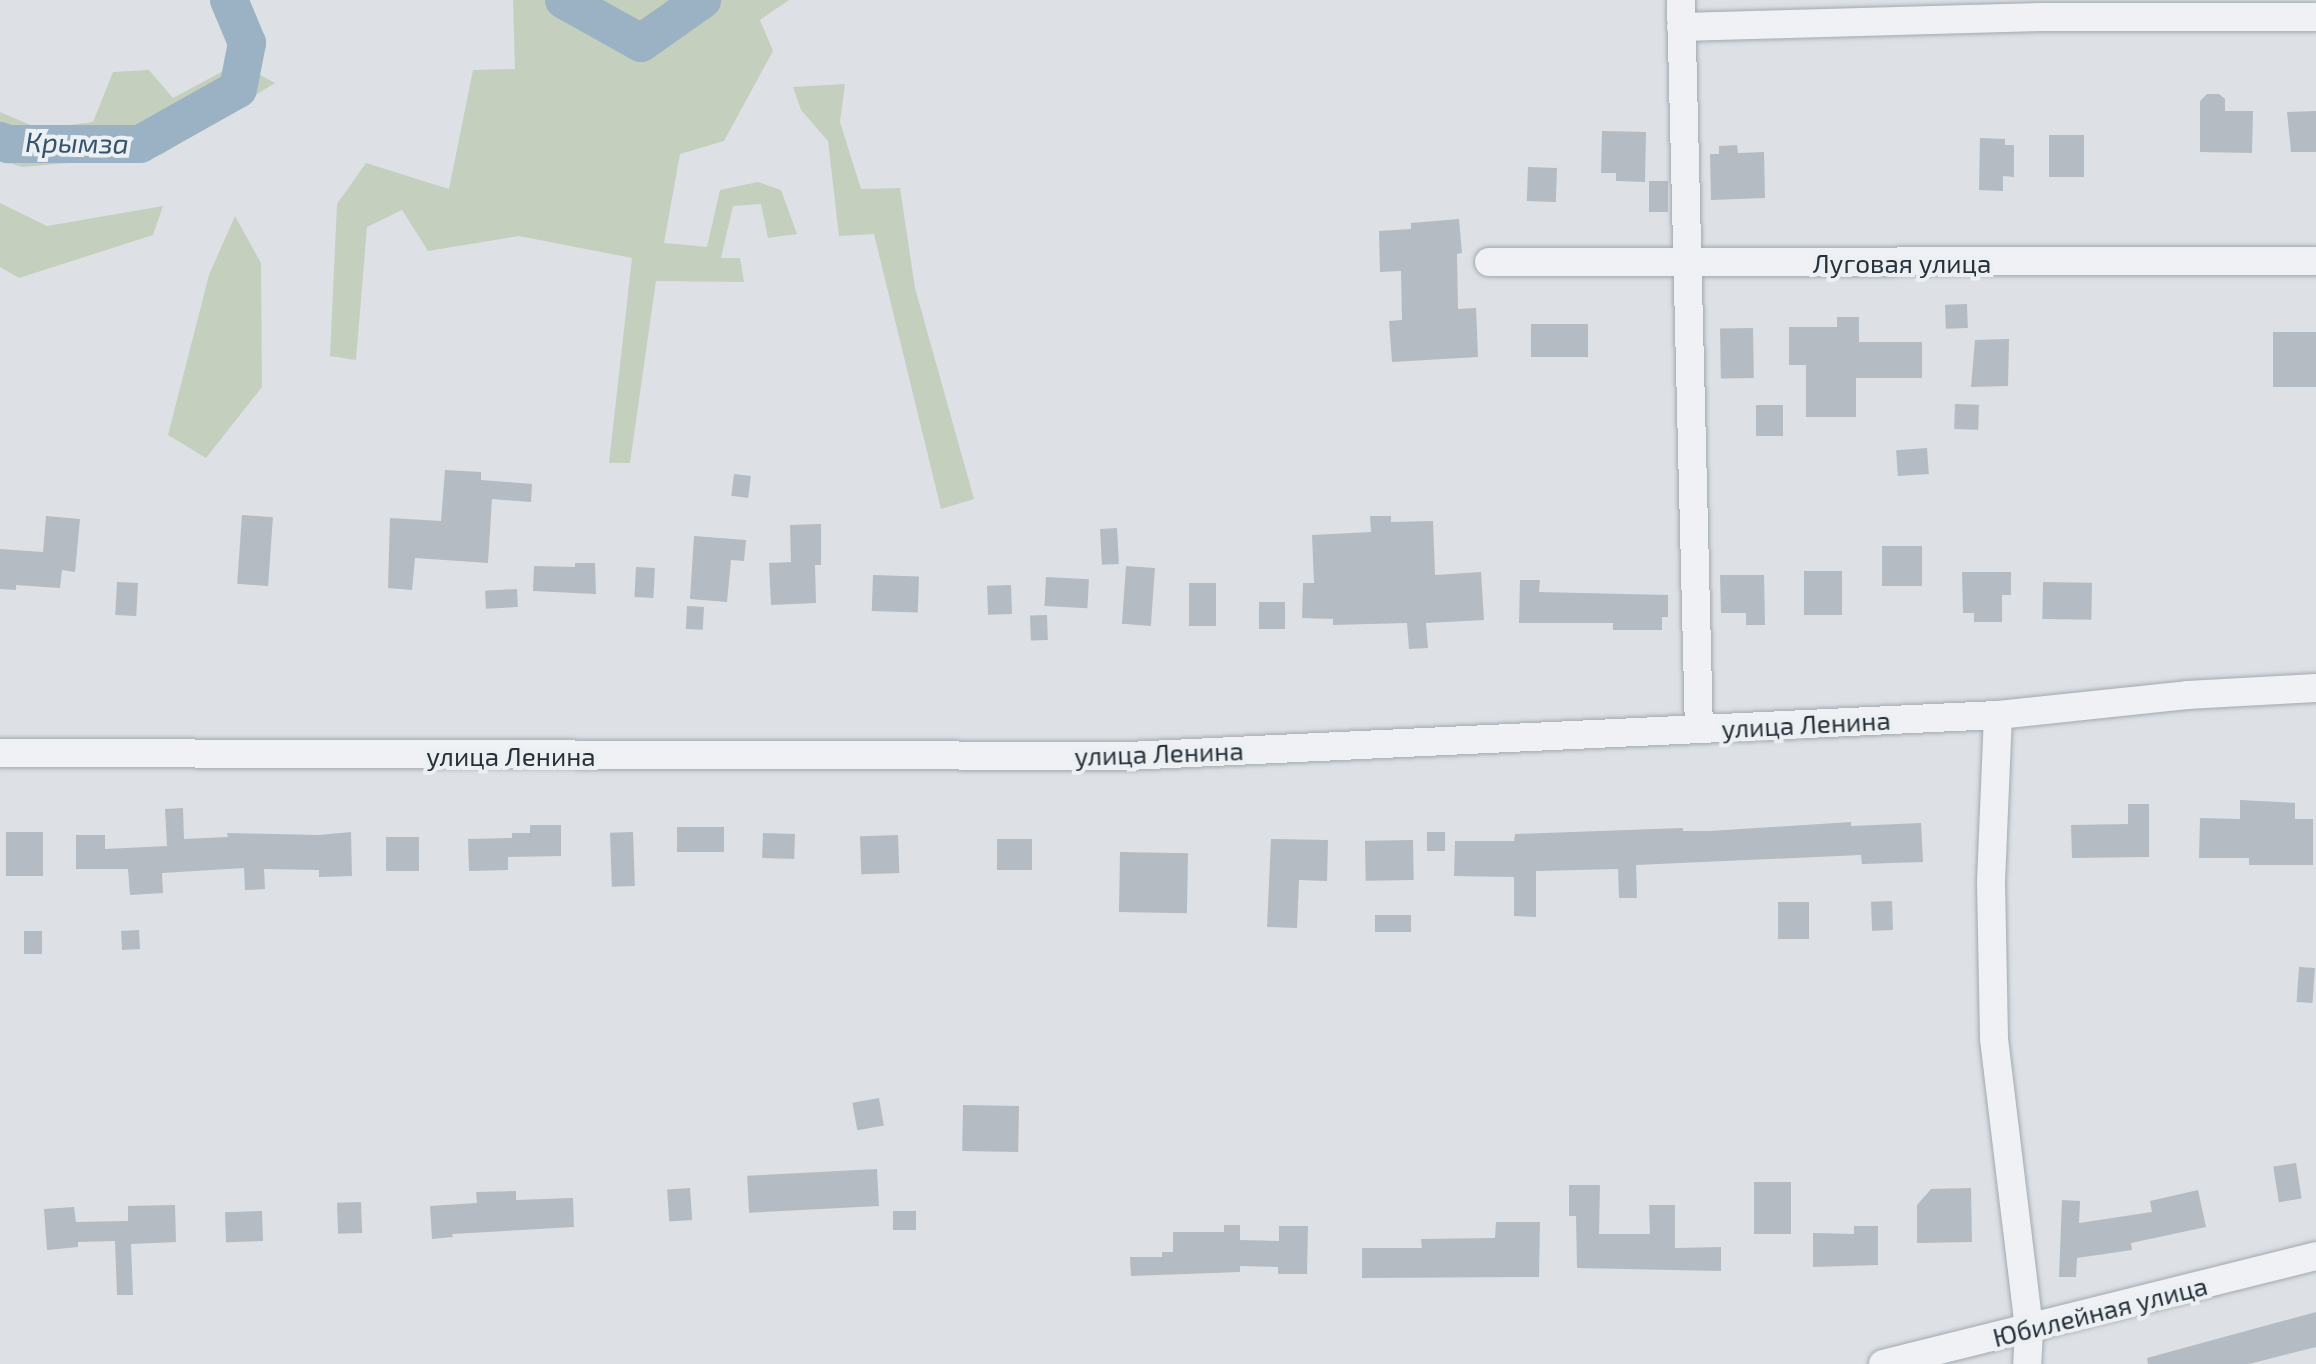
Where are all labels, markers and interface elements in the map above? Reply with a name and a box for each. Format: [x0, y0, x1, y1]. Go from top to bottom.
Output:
water label: Крымза [25, 124, 129, 160]
street label: Луговая улица [1813, 247, 1991, 279]
street label: улица Ленина [1721, 704, 1891, 744]
street label: улица Ленина [1074, 734, 1244, 772]
street label: улица Ленина [426, 740, 596, 772]
street label: Юбилейная улица [1989, 1269, 2211, 1353]

